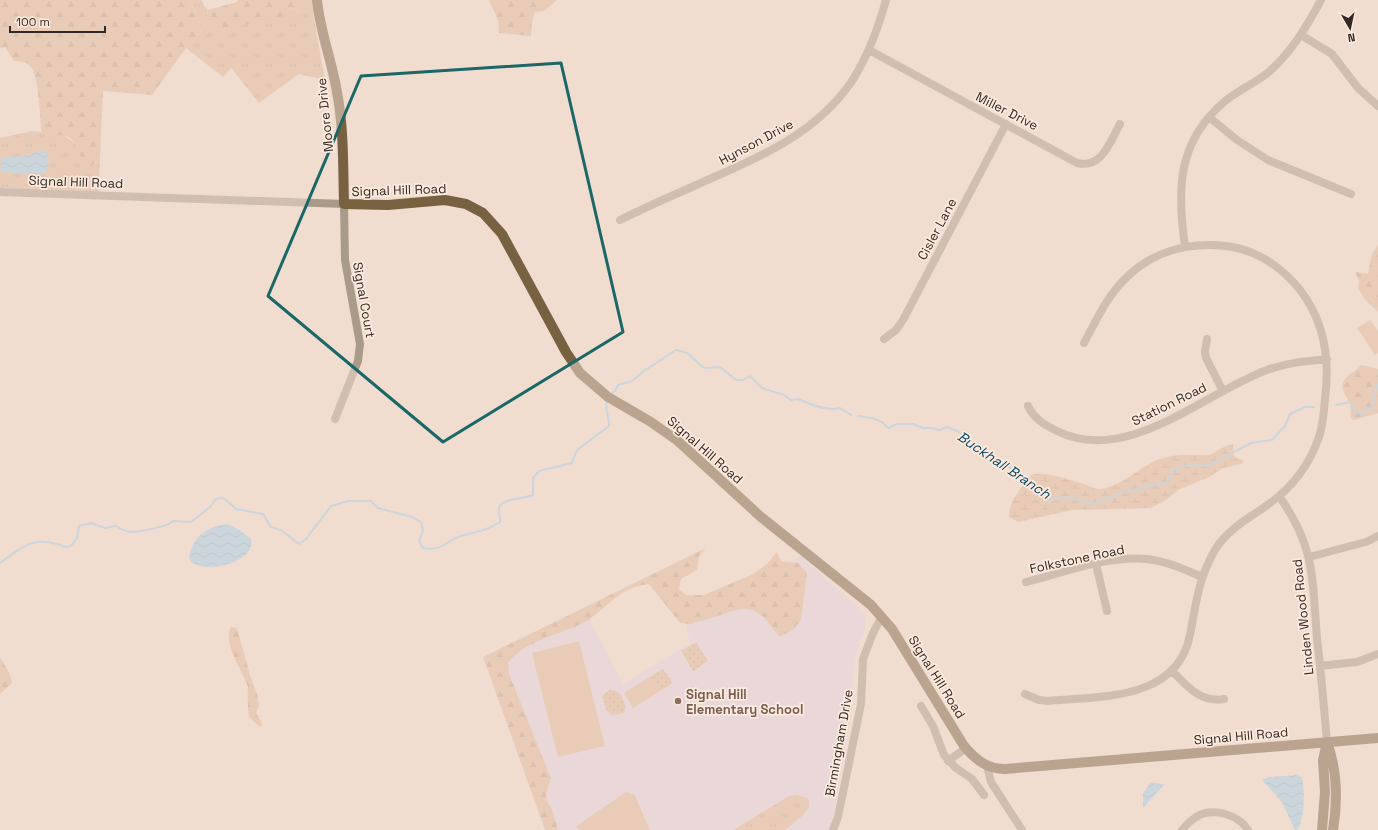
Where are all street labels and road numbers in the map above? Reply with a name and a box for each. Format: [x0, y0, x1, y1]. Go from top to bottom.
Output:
street label: Moore Drive [313, 77, 337, 153]
street label: Miller Drive [973, 88, 1041, 134]
street label: Hynson Drive [716, 115, 796, 169]
street label: Signal Hill Road [28, 172, 124, 192]
street label: Signal Hill Road [351, 180, 447, 200]
street label: Cisler Lane [914, 195, 960, 263]
street label: Signal Court [349, 261, 379, 339]
street label: Station Road [1129, 379, 1209, 429]
street label: Signal Hill Road [664, 412, 746, 488]
street label: Folkstone Road [1028, 541, 1126, 577]
street label: Linden Wood Road [1288, 558, 1318, 676]
street label: Signal Hill Road [905, 632, 969, 722]
street label: Birmingham Drive [821, 688, 857, 798]
street label: Signal Hill Road [1193, 723, 1289, 749]

